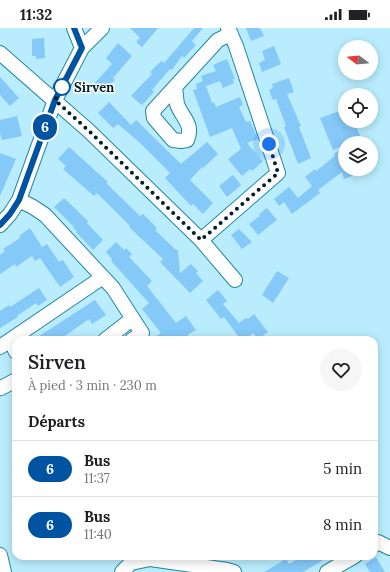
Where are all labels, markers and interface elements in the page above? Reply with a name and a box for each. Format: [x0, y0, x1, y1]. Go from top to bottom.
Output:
text: 11:32 [20, 5, 52, 24]
north arrow [338, 40, 378, 80]
map controls [338, 40, 378, 176]
marker: Sirven [53, 78, 71, 96]
place label: Sirven [74, 79, 115, 96]
button: locate [338, 88, 378, 128]
line badge: 6 [32, 114, 58, 140]
text: 6 [41, 118, 49, 136]
your location [259, 134, 279, 154]
button: layers [338, 136, 378, 176]
button: heart [320, 349, 362, 391]
text: Sirven [28, 350, 86, 374]
text: À pied · 3 min · 230 m [28, 377, 157, 394]
text: Départs [28, 412, 85, 431]
text: Bus [84, 451, 110, 470]
text: 5 min [323, 459, 362, 478]
text: 6 [46, 460, 54, 478]
text: 11:37 [84, 470, 110, 487]
text: Bus [84, 507, 110, 526]
text: 8 min [323, 515, 362, 534]
text: 6 [46, 516, 54, 534]
text: 11:40 [84, 526, 112, 543]

